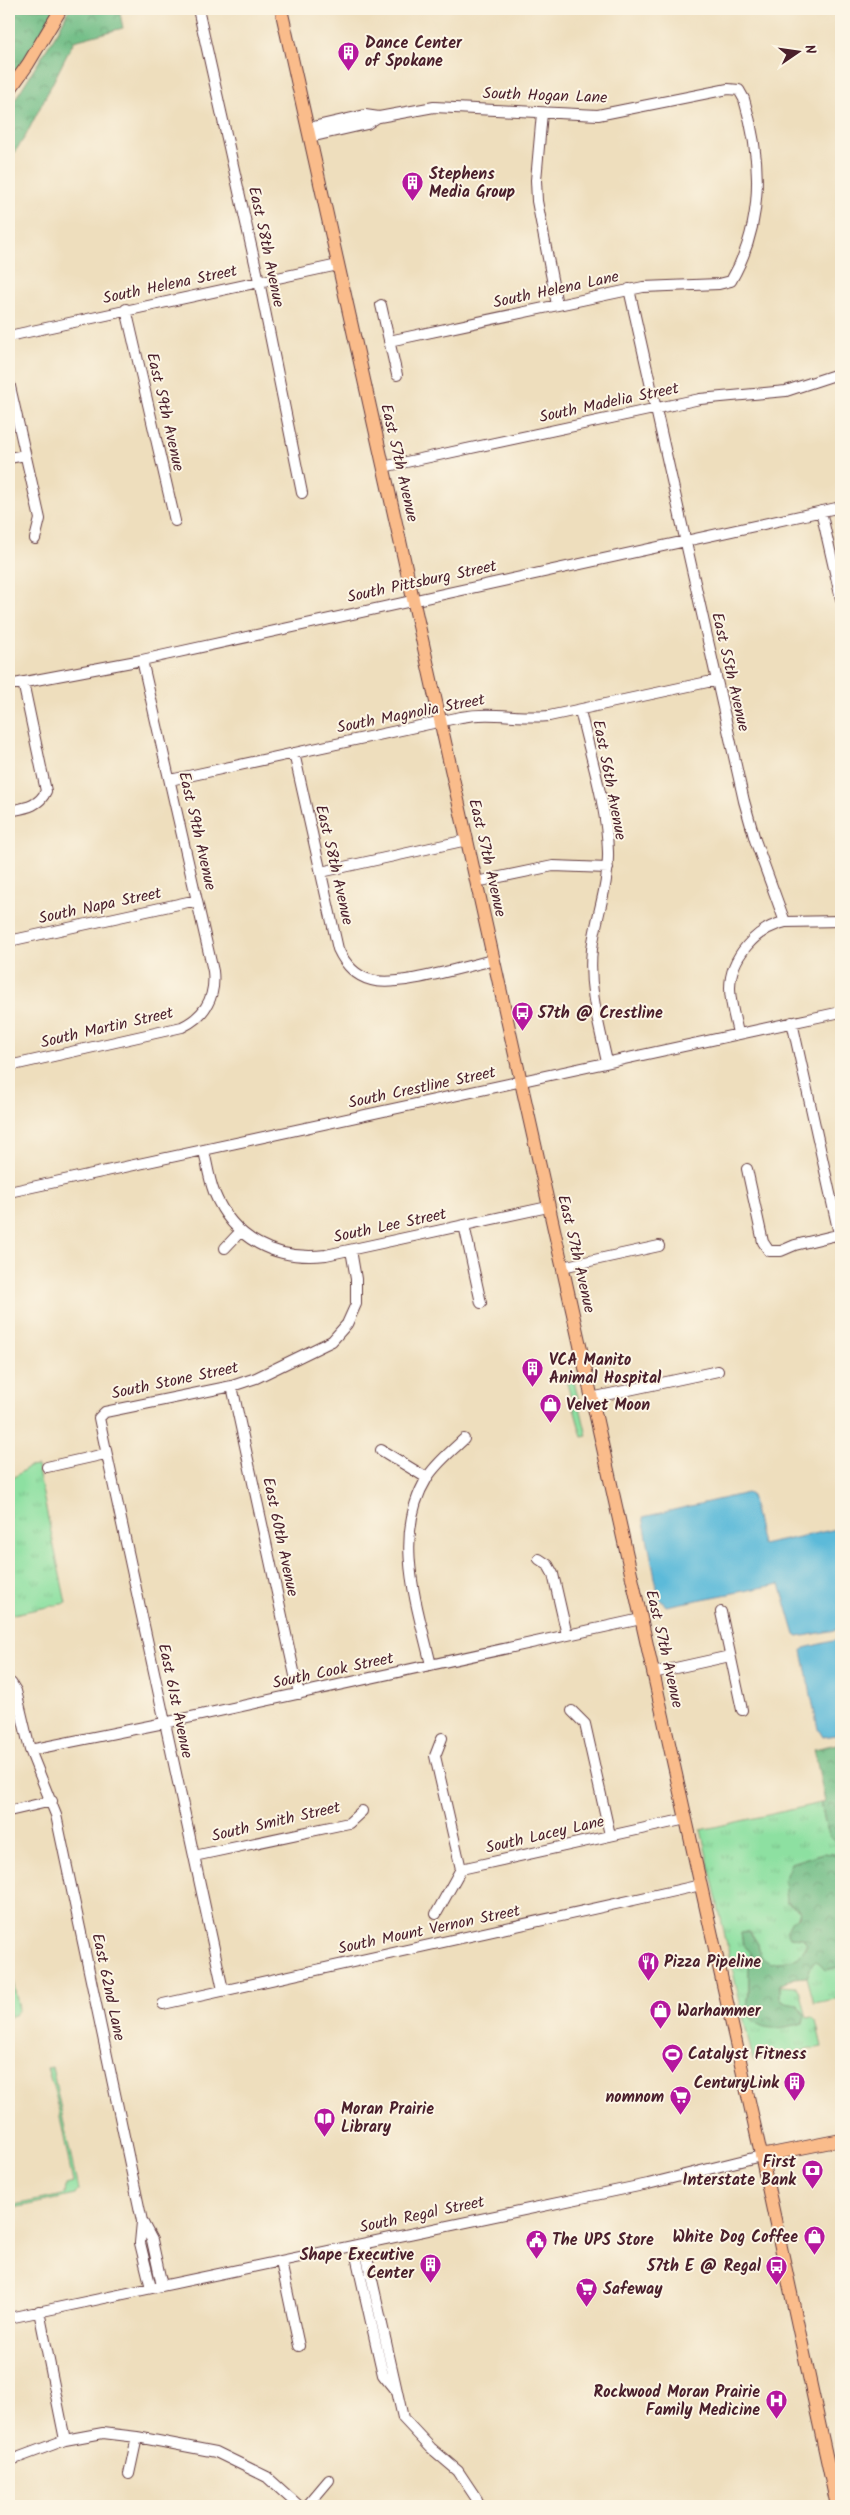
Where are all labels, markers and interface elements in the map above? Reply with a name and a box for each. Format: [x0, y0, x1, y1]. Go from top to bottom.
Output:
north arrow [772, 28, 822, 78]
place label: Dance Center of Spokane [365, 31, 463, 74]
building icon: Dance Center of Spokane [337, 40, 361, 71]
text: N [798, 43, 821, 56]
street label: South Hogan Lane [482, 81, 608, 111]
place label: Stephens Media Group [429, 162, 515, 205]
building icon: Stephens Media Group [401, 171, 425, 202]
street label: East 58th Avenue [241, 184, 291, 310]
street label: South Helena Street [101, 258, 240, 311]
street label: South Helena Lane [491, 264, 621, 316]
street label: East 59th Avenue [139, 350, 191, 474]
street label: South Madelia Street [537, 376, 682, 430]
street label: East 57th Avenue [373, 401, 425, 525]
street label: South Pittsburg Street [345, 554, 500, 610]
street label: East 55th Avenue [704, 610, 756, 734]
street label: South Magnolia Street [335, 687, 488, 741]
street label: East 56th Avenue [585, 718, 633, 842]
street label: East 59th Avenue [171, 769, 223, 893]
street label: East 57th Avenue [461, 796, 513, 920]
street label: East 58th Avenue [308, 802, 360, 928]
street label: South Napa Street [36, 881, 165, 931]
street label: South Martin Street [38, 1000, 177, 1055]
bus stop icon: 57th @ Crestline [510, 1001, 534, 1032]
place label: 57th @ Crestline [537, 1001, 663, 1026]
street label: South Crestline Street [346, 1060, 499, 1116]
street label: East 57th Avenue [550, 1192, 602, 1316]
street label: South Lee Street [331, 1202, 450, 1250]
place label: VCA Manito Animal Hospital [549, 1348, 662, 1391]
street label: South Stone Street [109, 1355, 242, 1407]
building icon: VCA Manito Animal Hospital [521, 1357, 545, 1388]
shop icon: Velvet Moon [538, 1393, 562, 1424]
place label: Velvet Moon [566, 1393, 650, 1418]
street label: East 60th Avenue [255, 1475, 305, 1599]
street label: East 57th Avenue [638, 1587, 690, 1711]
street label: East 61st Avenue [151, 1641, 199, 1761]
street label: South Cook Street [270, 1646, 397, 1696]
street label: South Smith Street [209, 1795, 344, 1849]
street label: South Lacey Lane [483, 1809, 607, 1861]
street label: South Mount Vernon Street [336, 1898, 523, 1962]
street label: East 62nd Lane [84, 1931, 132, 2043]
restaurant icon: Pizza Pipeline [636, 1950, 660, 1981]
place label: Pizza Pipeline [664, 1950, 761, 1975]
shop icon: Warhammer [649, 1999, 673, 2030]
place label: Warhammer [677, 1999, 762, 2024]
sports icon: Catalyst Fitness [660, 2042, 684, 2073]
place label: Catalyst Fitness [688, 2042, 807, 2067]
place label: CenturyLink [694, 2071, 780, 2096]
building icon: CenturyLink [783, 2071, 807, 2102]
place label: nomnom [605, 2085, 664, 2110]
supermarket icon: nomnom [668, 2085, 692, 2116]
place label: Moran Prairie Library [341, 2097, 434, 2140]
library icon: Moran Prairie Library [313, 2106, 337, 2137]
place label: First Interstate Bank [682, 2150, 797, 2193]
bank icon: First Interstate Bank [800, 2159, 824, 2190]
street label: South Regal Street [357, 2189, 488, 2240]
place label: White Dog Coffee [673, 2225, 798, 2250]
shop icon: White Dog Coffee [802, 2225, 826, 2256]
public building icon: The UPS Store [524, 2228, 548, 2259]
place label: The UPS Store [552, 2228, 654, 2253]
place label: Shape Executive Center [300, 2243, 415, 2286]
building icon: Shape Executive Center [418, 2252, 442, 2283]
place label: 57th E @ Regal [646, 2254, 762, 2279]
bus stop icon: 57th E @ Regal [765, 2254, 789, 2285]
supermarket icon: Safeway [575, 2277, 599, 2308]
place label: Safeway [603, 2277, 663, 2302]
place label: Rockwood Moran Prairie Family Medicine [594, 2380, 760, 2423]
hospital icon: Rockwood Moran Prairie Family Medicine [764, 2389, 788, 2420]

